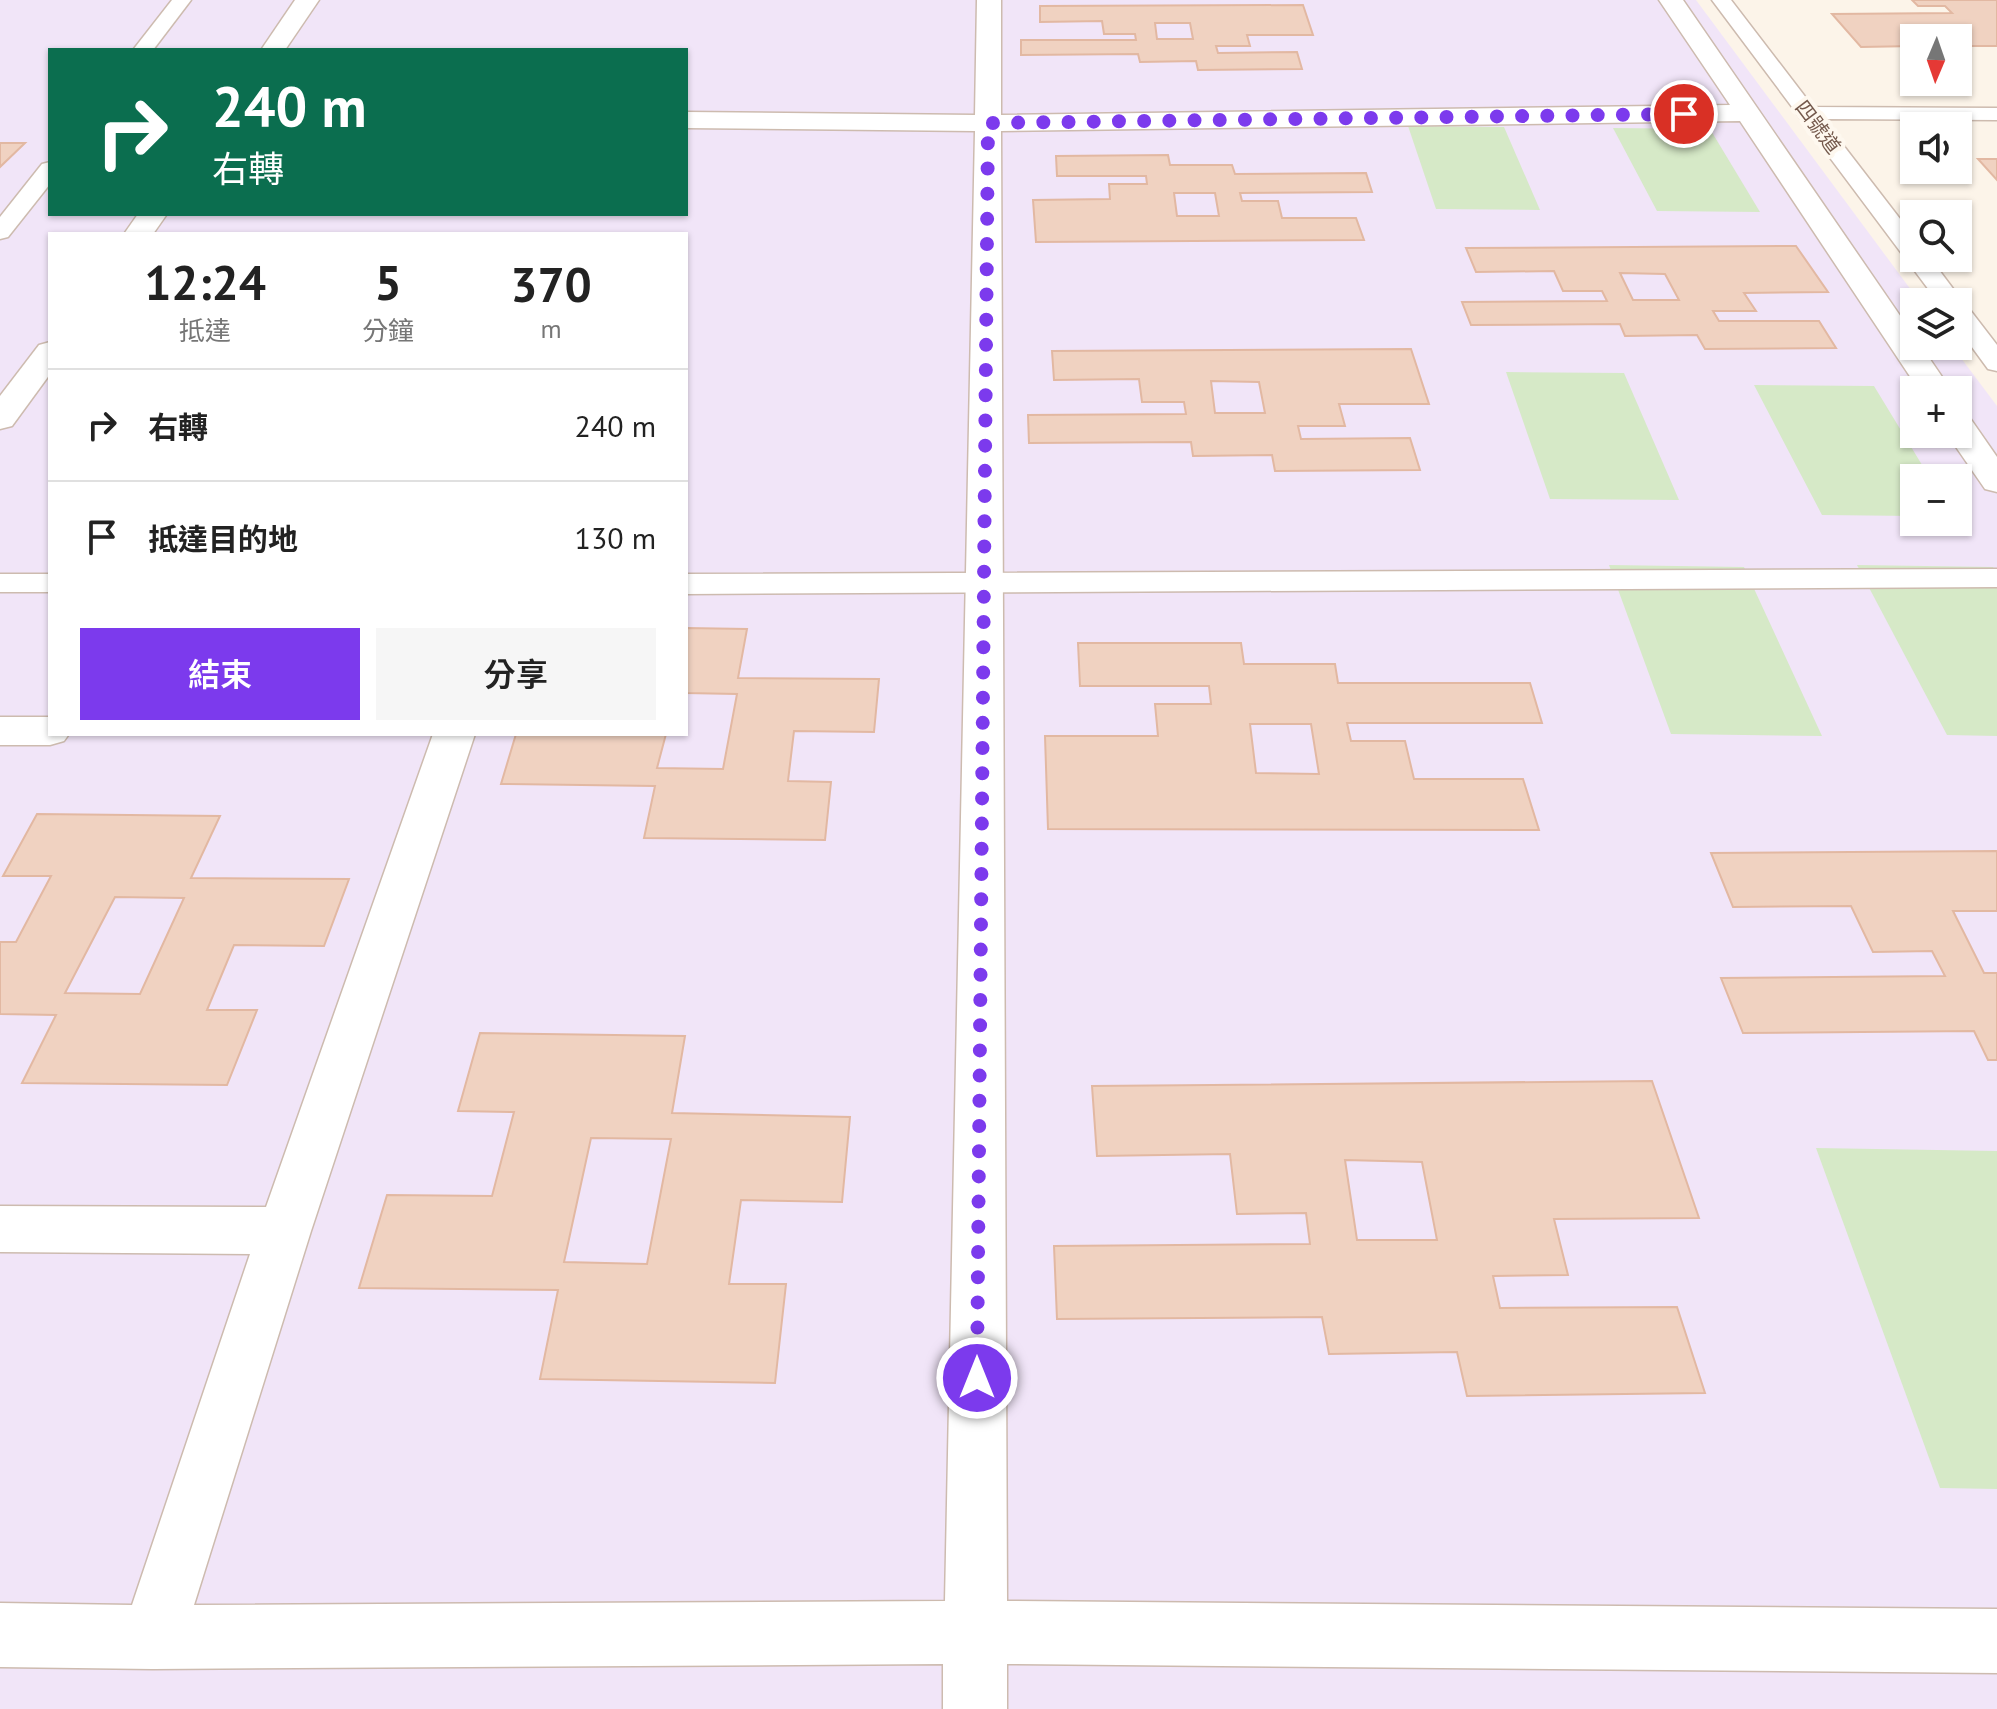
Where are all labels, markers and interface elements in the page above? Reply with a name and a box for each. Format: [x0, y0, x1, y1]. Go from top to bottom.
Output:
north arrow [1900, 24, 1972, 96]
map controls [1900, 24, 1972, 536]
text: 240 m [212, 70, 367, 142]
icon: right [80, 80, 184, 184]
pin [1650, 80, 1718, 148]
icon: arrive [1662, 92, 1706, 136]
street label: 四號道 [1790, 95, 1846, 159]
button: sound [1900, 112, 1972, 184]
text: 右轉 [212, 145, 284, 192]
button: search [1900, 200, 1972, 272]
text: 12:24 [144, 251, 266, 313]
text: 5 [374, 251, 402, 313]
text: 370 [510, 253, 592, 315]
button: layers [1900, 288, 1972, 360]
text: m [540, 312, 562, 345]
text: 抵達 [179, 314, 231, 347]
text: 分鐘 [362, 314, 414, 347]
button: + [1900, 376, 1972, 448]
icon: right [80, 403, 124, 447]
text: 240 m [575, 406, 656, 445]
text: 右轉 [148, 407, 208, 446]
button: − [1900, 464, 1972, 536]
icon: arrive [80, 515, 124, 559]
text: 130 m [575, 518, 656, 557]
text: 抵達目的地 [148, 519, 298, 558]
button: 結束 [80, 628, 360, 720]
button: 分享 [376, 628, 656, 720]
position arrow [935, 1336, 1019, 1420]

